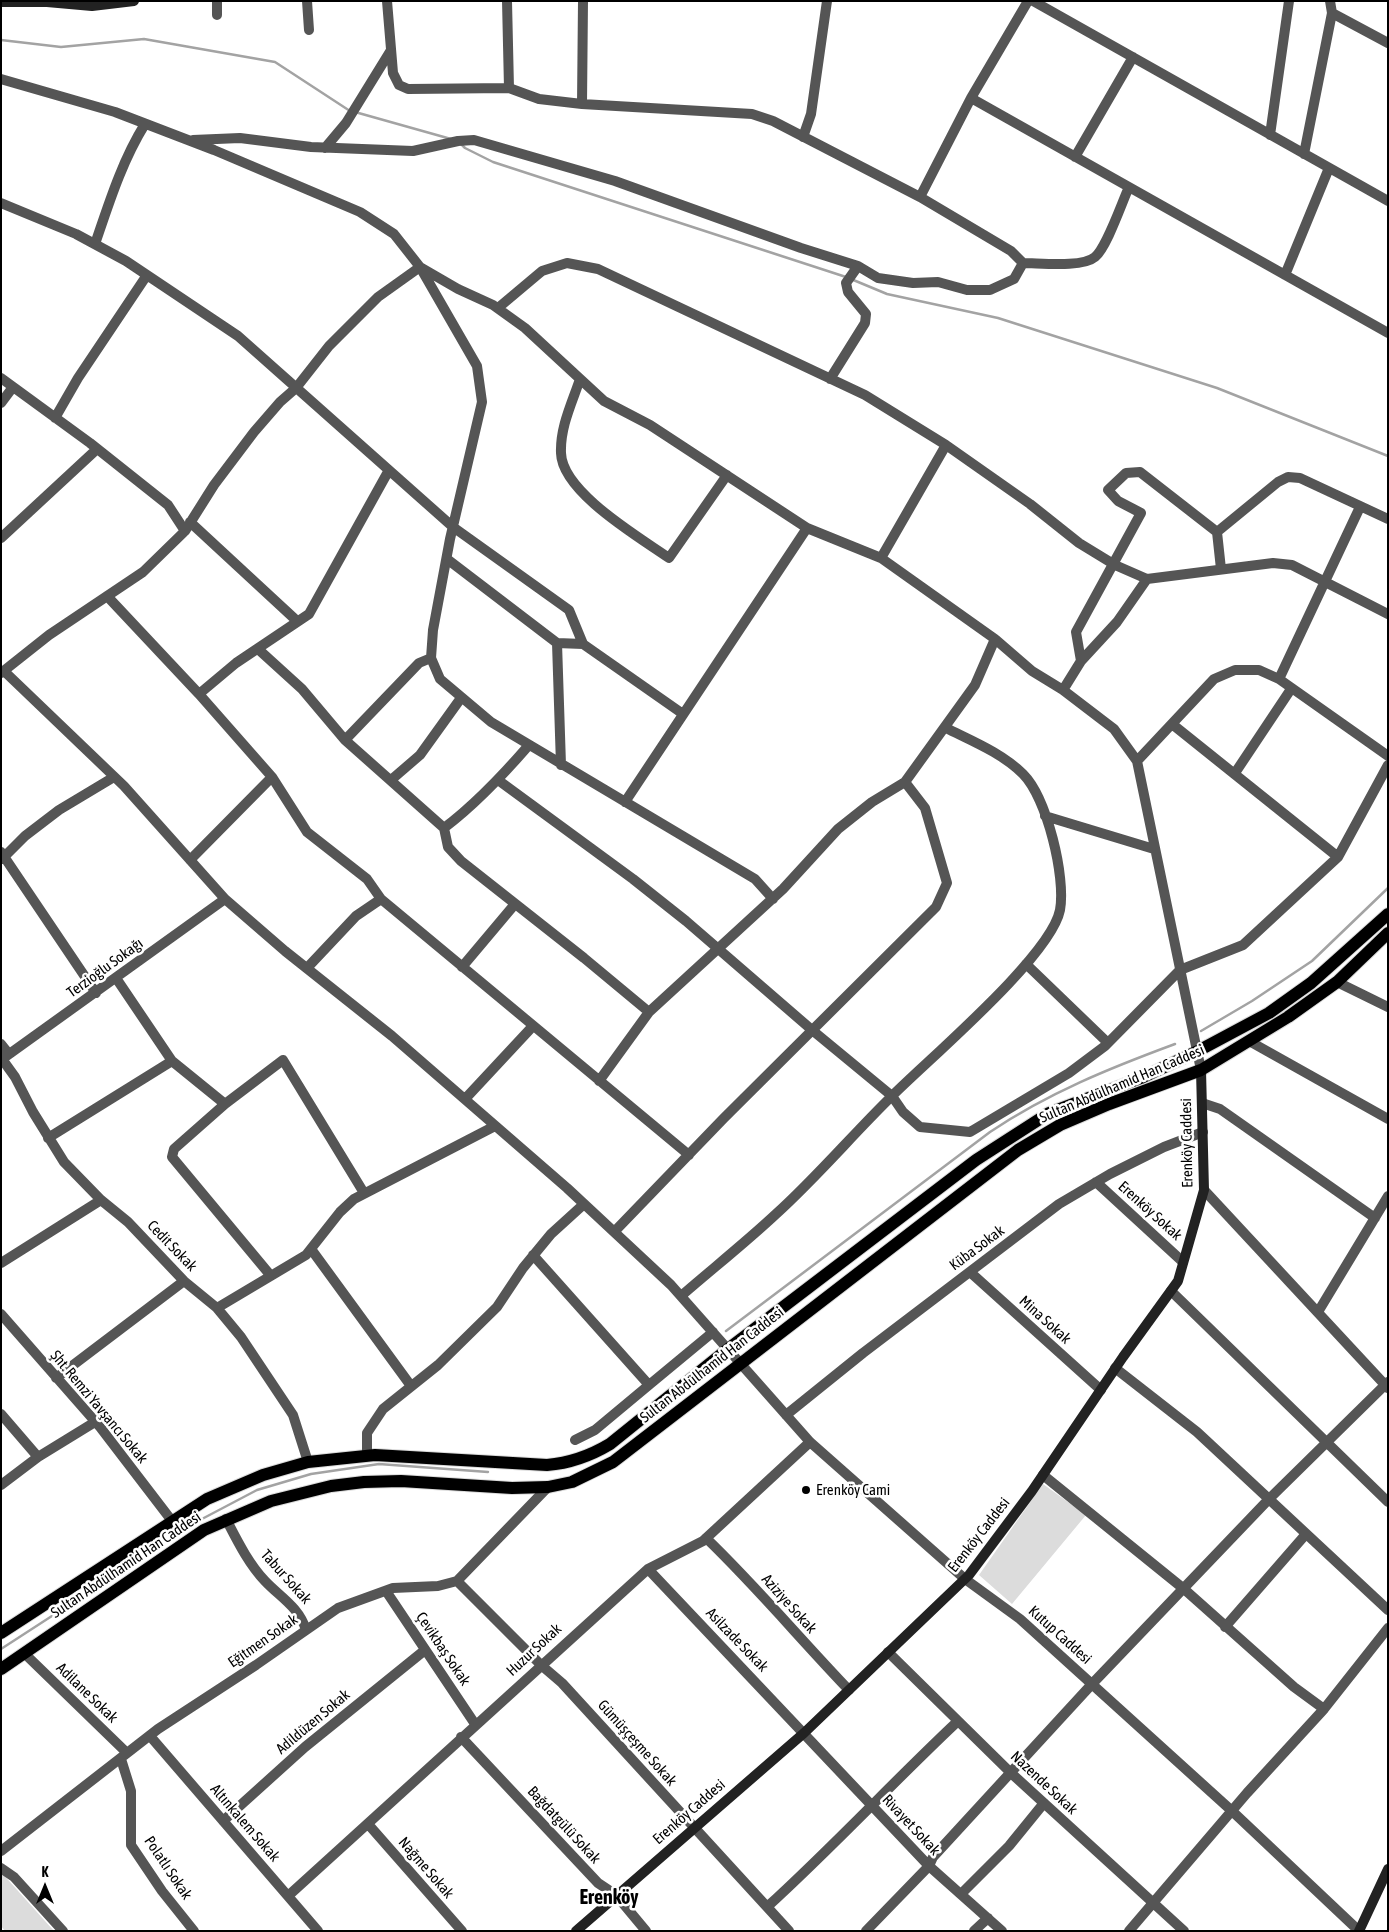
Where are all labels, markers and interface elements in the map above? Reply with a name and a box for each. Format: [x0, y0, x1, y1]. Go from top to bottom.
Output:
street label: Terzioğlu Sokağı [64, 934, 146, 1002]
street label: Sultan Abdülhamid Han Caddesi [1037, 1041, 1207, 1127]
street label: Erenköy Caddesi [1177, 1098, 1197, 1188]
street label: Erenköy Sokak [1114, 1178, 1186, 1244]
street label: Cedit Sokak [143, 1217, 201, 1275]
street label: Küba Sokak [946, 1222, 1008, 1274]
street label: Mina Sokak [1015, 1292, 1075, 1348]
street label: Sultan Abdülhamid Han Caddesi [637, 1303, 787, 1427]
street label: Şht. Remzi Yavşancı Sokak [47, 1347, 151, 1467]
place label: Erenköy Cami [816, 1481, 890, 1499]
marker: Erenköy Cami [800, 1484, 812, 1496]
street label: Erenköy Caddesi [944, 1494, 1014, 1576]
street label: Sultan Abdülhamid Han Caddesi [48, 1508, 204, 1622]
street label: Tabur Sokak [257, 1546, 315, 1608]
street label: Aziziye Sokak [758, 1571, 820, 1637]
street label: Kutup Caddesi [1025, 1602, 1095, 1668]
street label: Asilzade Sokak [702, 1604, 772, 1676]
street label: Çevikbaş Sokak [412, 1609, 474, 1689]
street label: Eğitmen Sokak [225, 1610, 301, 1672]
street label: Huzur Sokak [503, 1620, 565, 1680]
street label: Adilane Sokak [53, 1659, 121, 1727]
street label: Adildüzen Sokak [272, 1686, 354, 1758]
street label: Gümüşçeşme Sokak [594, 1696, 680, 1790]
street label: Nazende Sokak [1007, 1748, 1081, 1818]
street label: Erenköy Caddesi [649, 1776, 729, 1848]
street label: Altınkalem Sokak [206, 1781, 284, 1865]
street label: Bağdatgülü Sokak [524, 1783, 604, 1867]
street label: Rivayet Sokak [878, 1791, 944, 1859]
street label: Polatlı Sokak [140, 1833, 196, 1903]
street label: Nağme Sokak [394, 1834, 458, 1902]
north arrow [20, 1862, 70, 1912]
text: K [42, 1864, 48, 1880]
district label: Erenköy [579, 1886, 639, 1910]

